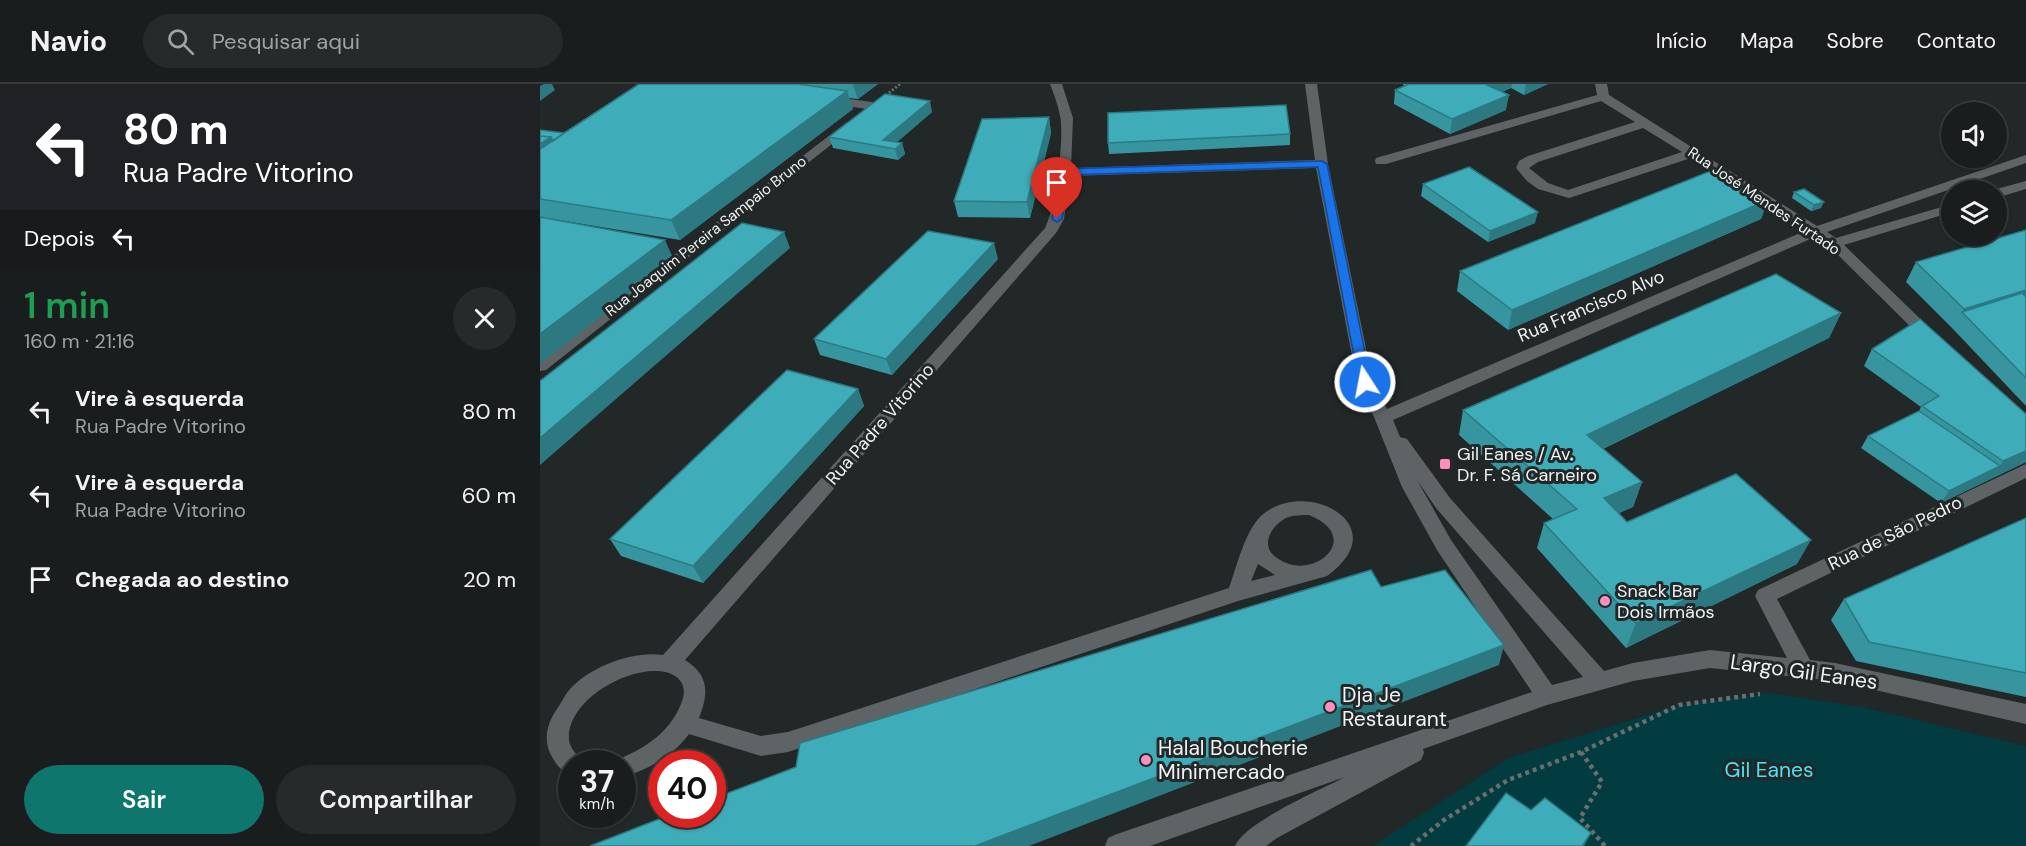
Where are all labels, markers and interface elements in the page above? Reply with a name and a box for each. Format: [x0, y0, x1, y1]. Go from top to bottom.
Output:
search box [143, 14, 563, 68]
text: Navio [30, 23, 107, 60]
icon: search [164, 25, 197, 58]
text: Pesquisar aqui [212, 27, 360, 56]
text: Início [1656, 27, 1707, 55]
text: Mapa [1740, 27, 1794, 55]
text: Sobre [1827, 27, 1884, 55]
text: Contato [1917, 27, 1996, 55]
text: 80 m [123, 102, 229, 157]
map controls [1941, 102, 2007, 246]
button: sound [1941, 102, 2007, 168]
icon: left [24, 108, 102, 186]
street label: Rua José Mendes Furtado [1684, 142, 1844, 260]
street label: Rua Joaquim Pereira Sampaio Bruno [601, 151, 811, 321]
text: Rua Padre Vitorino [123, 155, 354, 190]
pin [1031, 157, 1082, 219]
icon: arrive [1040, 166, 1073, 199]
button: layers [1941, 180, 2007, 246]
icon: left [107, 222, 140, 255]
text: Depois [24, 224, 95, 253]
street label: Rua Francisco Alvo [1514, 264, 1668, 348]
text: 1 min [24, 282, 110, 329]
button: close [453, 287, 516, 350]
text: 160 m · 21:16 [24, 328, 135, 354]
position arrow [1333, 350, 1397, 414]
street label: Rua Padre Vitorino [820, 358, 940, 490]
text: Vire à esquerda [75, 384, 244, 413]
icon: left [24, 395, 57, 428]
text: 80 m [462, 397, 516, 426]
text: Rua Padre Vitorino [75, 413, 246, 439]
place label: Gil Eanes / Av. Dr. F. Sá Carneiro [1457, 442, 1597, 487]
marker: Gil Eanes / Av. Dr. F. Sá Carneiro [1438, 457, 1452, 471]
text: Vire à esquerda [75, 468, 244, 497]
icon: left [24, 479, 57, 512]
text: 60 m [462, 481, 516, 510]
street label: Rua de São Pedro [1824, 490, 1966, 576]
text: Rua Padre Vitorino [75, 497, 246, 523]
icon: arrive [24, 563, 57, 596]
text: Chegada ao destino [75, 565, 289, 594]
text: 20 m [463, 565, 516, 594]
place label: Snack Bar Dois Irmãos [1617, 579, 1715, 624]
marker: Snack Bar Dois Irmãos [1598, 594, 1612, 608]
street label: Largo Gil Eanes [1729, 648, 1879, 696]
place label: Dja Je Restaurant [1342, 681, 1447, 733]
marker: Dja Je Restaurant [1323, 700, 1337, 714]
place label: Halal Boucherie Minimercado [1158, 734, 1308, 786]
speed limit sign: 40 [648, 750, 726, 828]
marker: Halal Boucherie Minimercado [1139, 753, 1153, 767]
park label: Gil Eanes [1724, 756, 1814, 784]
text: 37 [580, 762, 614, 801]
button: Sair [24, 765, 264, 834]
button: Compartilhar [276, 765, 516, 834]
text: km/h [579, 794, 615, 814]

